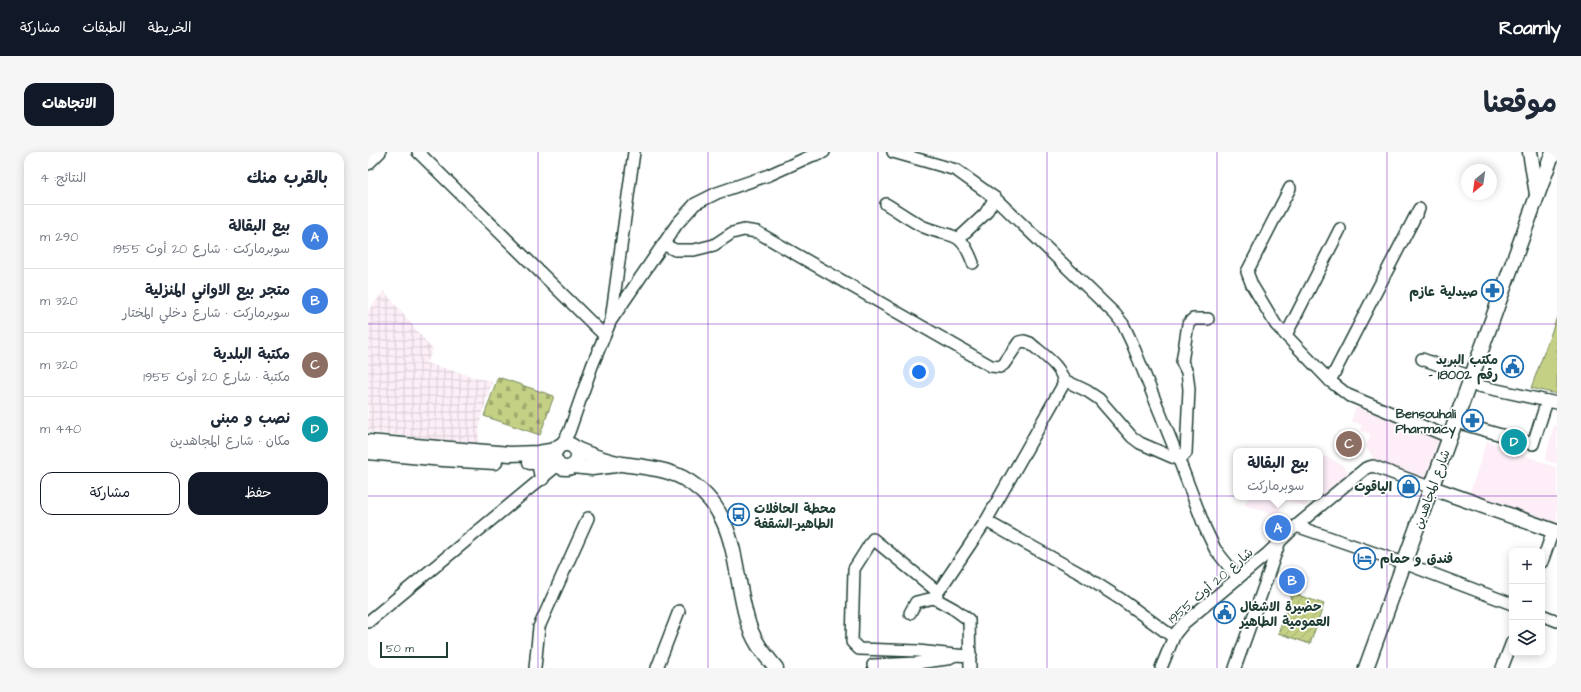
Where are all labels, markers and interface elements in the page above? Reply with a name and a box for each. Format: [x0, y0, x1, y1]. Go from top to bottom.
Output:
text: Roamly [1499, 15, 1561, 42]
text: مشاركة [20, 18, 60, 38]
text: الطبقات [82, 18, 126, 38]
text: الخريطة [148, 18, 191, 38]
button: الاتجاهات [24, 83, 114, 126]
text: موقعنا [1483, 84, 1557, 123]
north arrow [1461, 164, 1497, 200]
text: بالقرب منك [247, 166, 328, 190]
text: النتائج: 4 [40, 169, 86, 187]
text: بيع البقالة [228, 216, 290, 237]
text: 290 m [40, 228, 78, 246]
text: A [311, 228, 319, 246]
text: سوبرماركت · شارع 20 أوث 1955 [113, 240, 290, 258]
pharmacy icon: صيدلية عازم [1480, 278, 1506, 304]
text: متجر بيع الاواني المنزلية [145, 280, 290, 301]
place label: صيدلية عازم [1409, 283, 1478, 302]
text: 320 m [40, 292, 78, 310]
text: B [310, 292, 320, 310]
text: سوبرماركت · شارع دخلي المختار [123, 304, 290, 322]
text: مكتبة البلدية [213, 344, 290, 365]
place label: مكتب البريد - رقم 18002 [1429, 351, 1498, 385]
public building icon: مكتب البريد - رقم 18002 [1500, 353, 1526, 379]
text: 320 m [40, 356, 78, 374]
text: C [310, 356, 320, 374]
your location [909, 362, 929, 382]
text: مكتبة · شارع 20 أوث 1955 [143, 368, 290, 386]
place label: Bensouhali Pharmacy [1395, 405, 1457, 439]
pharmacy icon: Bensouhali Pharmacy [1459, 407, 1485, 433]
text: نصب و مبنى [210, 408, 290, 429]
text: 440 m [40, 420, 81, 438]
text: D [311, 420, 319, 438]
pin: D [1501, 427, 1527, 457]
pin: C [1336, 429, 1362, 459]
text: مكان · شارع المجاهدين [170, 432, 290, 450]
street label: شارع المجاهدين [1409, 447, 1455, 532]
popup [1233, 448, 1323, 500]
text: بيع البقالة [1247, 453, 1309, 474]
button: مشاركة [40, 472, 180, 515]
button: حفظ [188, 472, 328, 515]
shop icon: الياقوت [1395, 473, 1421, 499]
text: سوبرماركت [1247, 477, 1304, 495]
place label: الياقوت [1354, 478, 1392, 496]
place label: محطة الحافلات الطاهير-الشقفة [754, 500, 836, 533]
bus stop icon: محطة الحافلات الطاهير-الشقفة [726, 502, 752, 528]
pin: A [1265, 513, 1291, 543]
street label: شارع 20 أوث 1955 [1164, 544, 1257, 628]
hotel icon: فندق و حمام [1351, 545, 1377, 571]
map controls [1509, 548, 1545, 656]
button: + [1509, 548, 1545, 584]
place label: فندق و حمام [1380, 550, 1453, 569]
pin: B [1279, 566, 1305, 596]
button: − [1509, 584, 1545, 620]
place label: حضيرة الاشغال العمومية الطاهير [1238, 598, 1330, 631]
public building icon: حضيرة الاشغال العمومية الطاهير [1212, 600, 1238, 626]
button: layers [1509, 620, 1545, 656]
scale bar [380, 640, 448, 659]
text: 50 m [386, 641, 414, 656]

